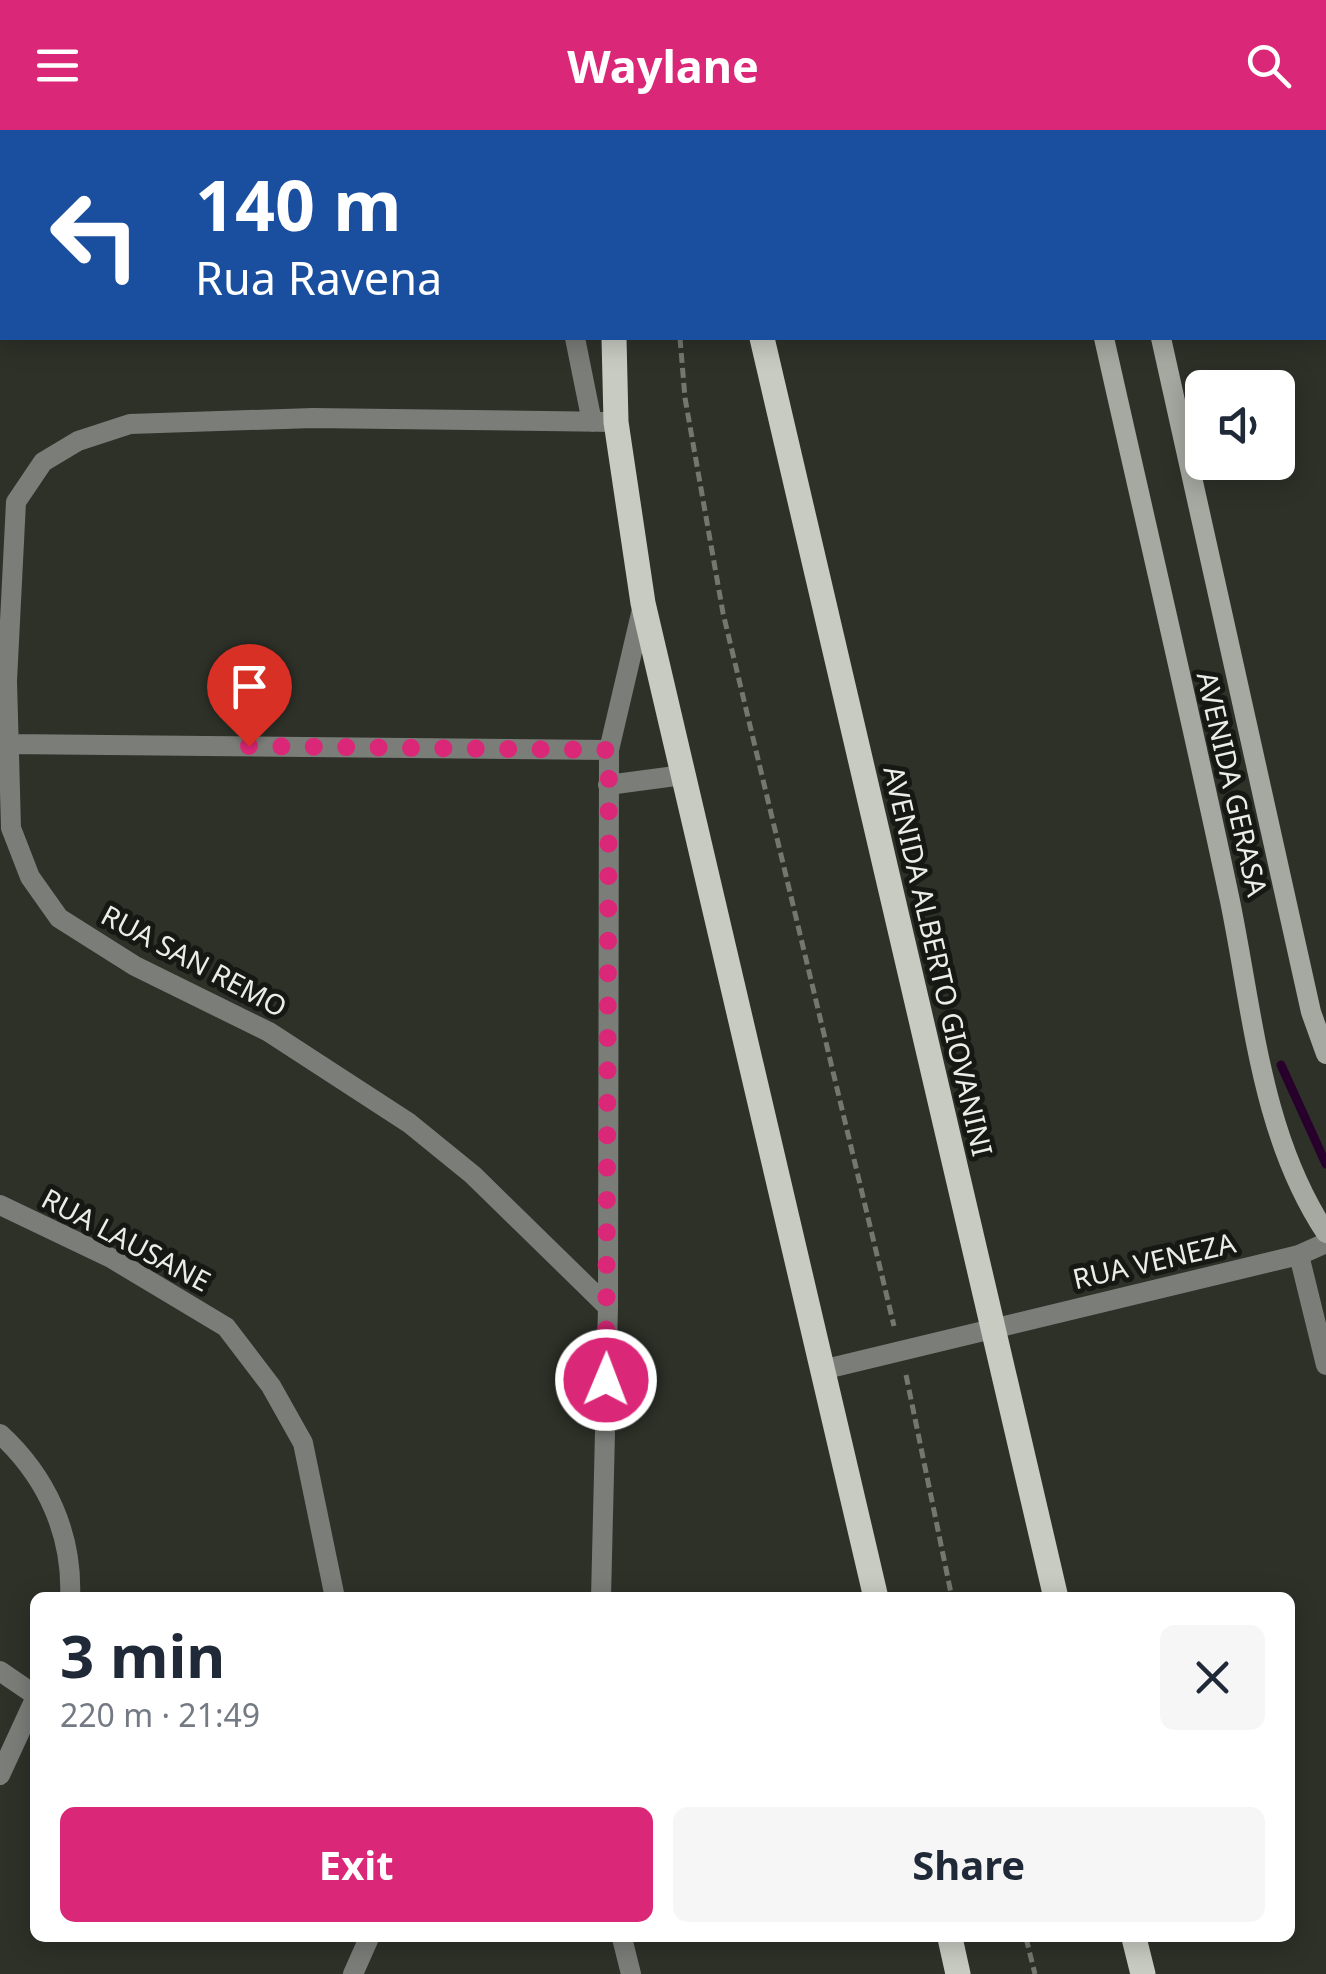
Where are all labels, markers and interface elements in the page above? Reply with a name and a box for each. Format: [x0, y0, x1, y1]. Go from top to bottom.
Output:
text: Waylane [567, 35, 759, 96]
icon: menu [30, 38, 85, 93]
icon: search [1241, 38, 1296, 93]
text: 140 m [195, 156, 402, 252]
icon: left [30, 170, 160, 300]
text: Rua Ravena [195, 247, 442, 308]
map controls [1185, 370, 1295, 480]
button: sound [1185, 370, 1295, 480]
pin [207, 644, 292, 747]
icon: arrive [222, 659, 277, 714]
street label: AVENIDA GERASA [1189, 668, 1277, 900]
street label: AVENIDA ALBERTO GIOVANINI [876, 762, 1002, 1160]
street label: RUA SAN REMO [95, 895, 294, 1025]
street label: RUA LAUSANE [35, 1179, 217, 1300]
street label: RUA VENEZA [1069, 1223, 1239, 1297]
position arrow [554, 1328, 658, 1432]
text: 3 min [60, 1614, 225, 1696]
button: close [1160, 1625, 1265, 1730]
text: 220 m · 21:49 [60, 1693, 260, 1736]
button: Exit [60, 1807, 653, 1922]
button: Share [673, 1807, 1265, 1922]

